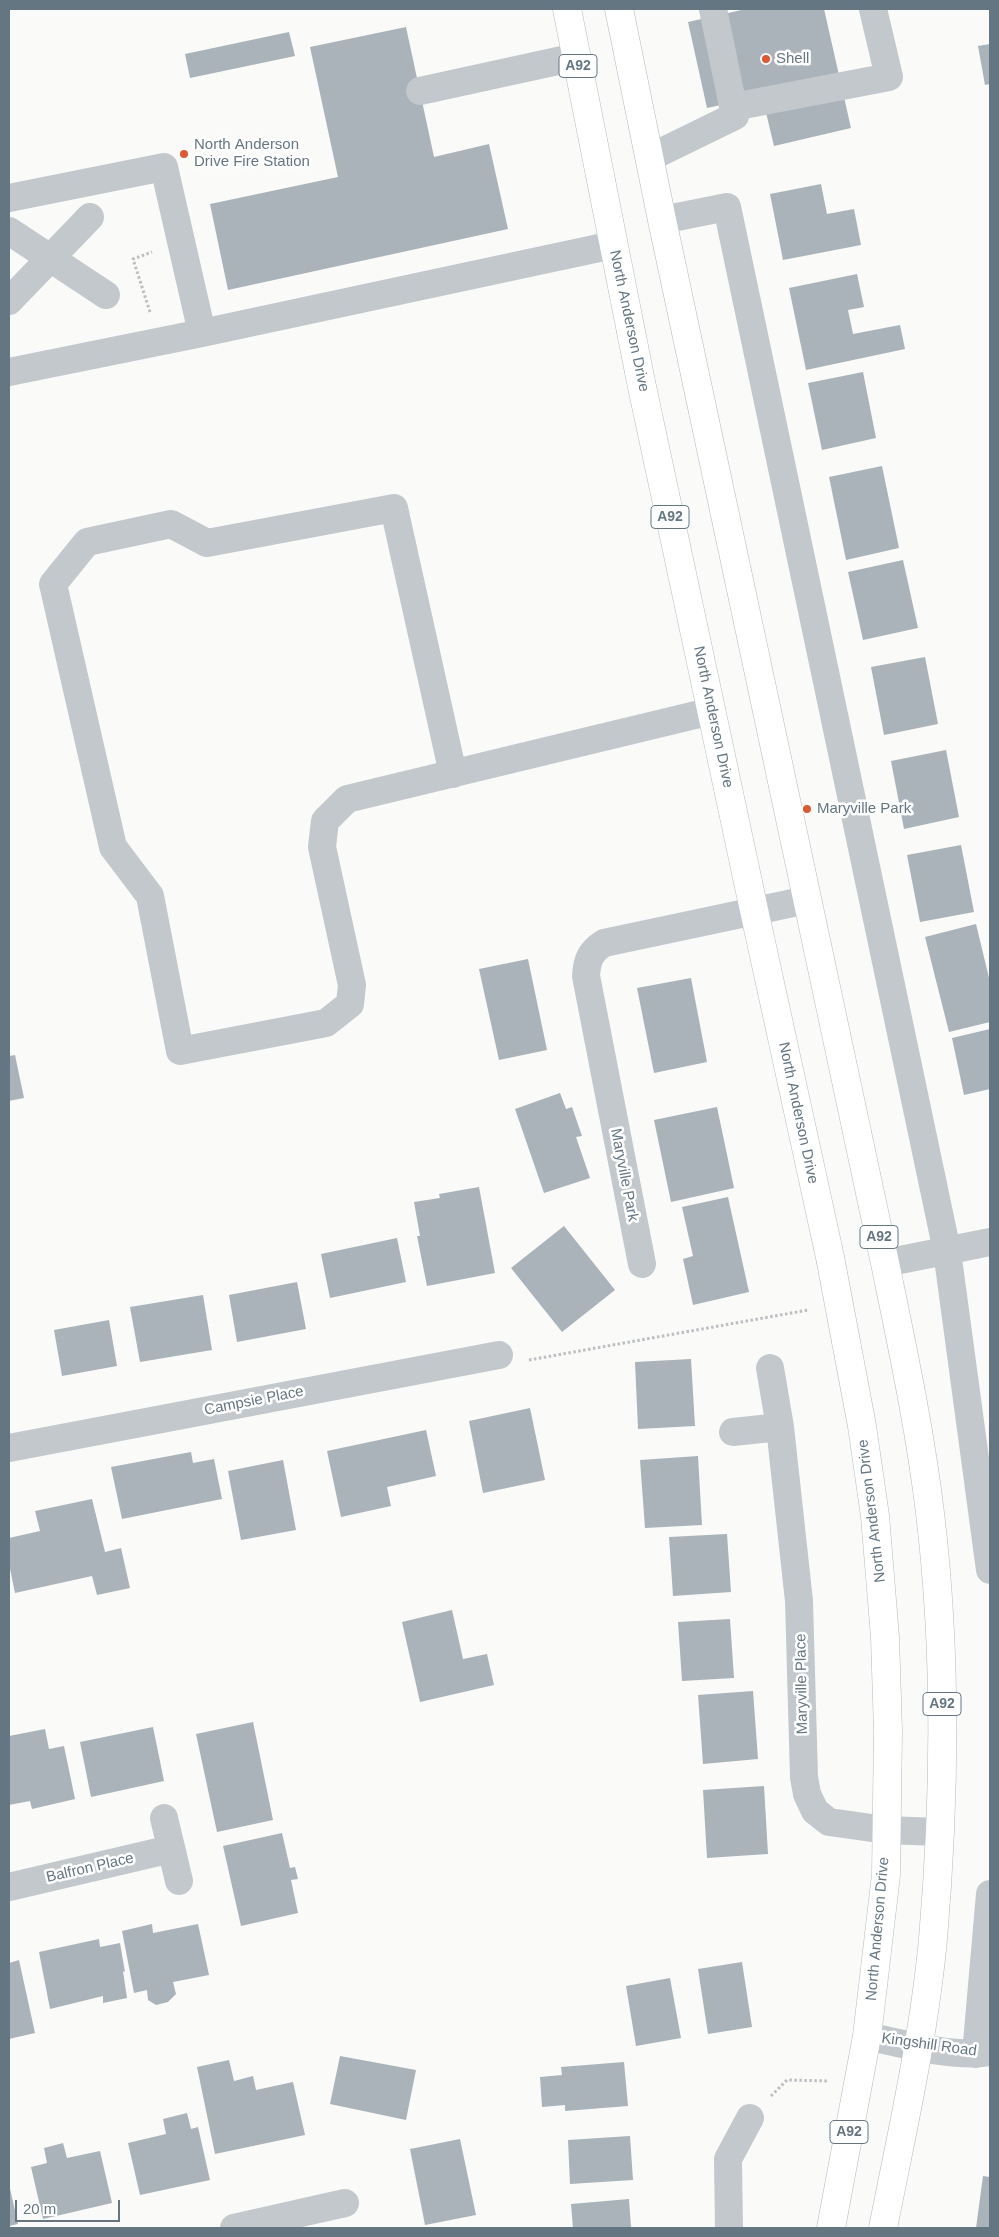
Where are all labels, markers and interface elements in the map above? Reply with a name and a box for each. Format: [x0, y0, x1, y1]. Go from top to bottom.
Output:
place label: Shell [776, 50, 809, 68]
marker: Shell [760, 53, 772, 65]
road number: A92 [559, 54, 597, 78]
place label: North Anderson Drive Fire Station [194, 136, 310, 171]
marker: North Anderson Drive Fire Station [178, 148, 190, 160]
street label: North Anderson Drive [605, 249, 653, 393]
road number: A92 [651, 506, 689, 528]
street label: North Anderson Drive [689, 645, 737, 789]
place label: Maryville Park [817, 800, 911, 818]
marker: Maryville Park [801, 803, 813, 815]
street label: North Anderson Drive [774, 1041, 822, 1185]
street label: Maryville Park [606, 1127, 642, 1223]
road number: A92 [860, 1226, 898, 1248]
street label: Campsie Place [203, 1383, 305, 1419]
street label: North Anderson Drive [854, 1438, 890, 1584]
street label: Maryville Place [792, 1633, 812, 1735]
road number: A92 [923, 1692, 961, 1716]
street label: Balfron Place [45, 1849, 135, 1887]
street label: North Anderson Drive [863, 1856, 893, 2002]
street label: Kingshill Road [880, 2029, 978, 2061]
road number: A92 [830, 2120, 868, 2144]
scale bar [18, 2190, 122, 2222]
text: 20 m [23, 2200, 56, 2217]

